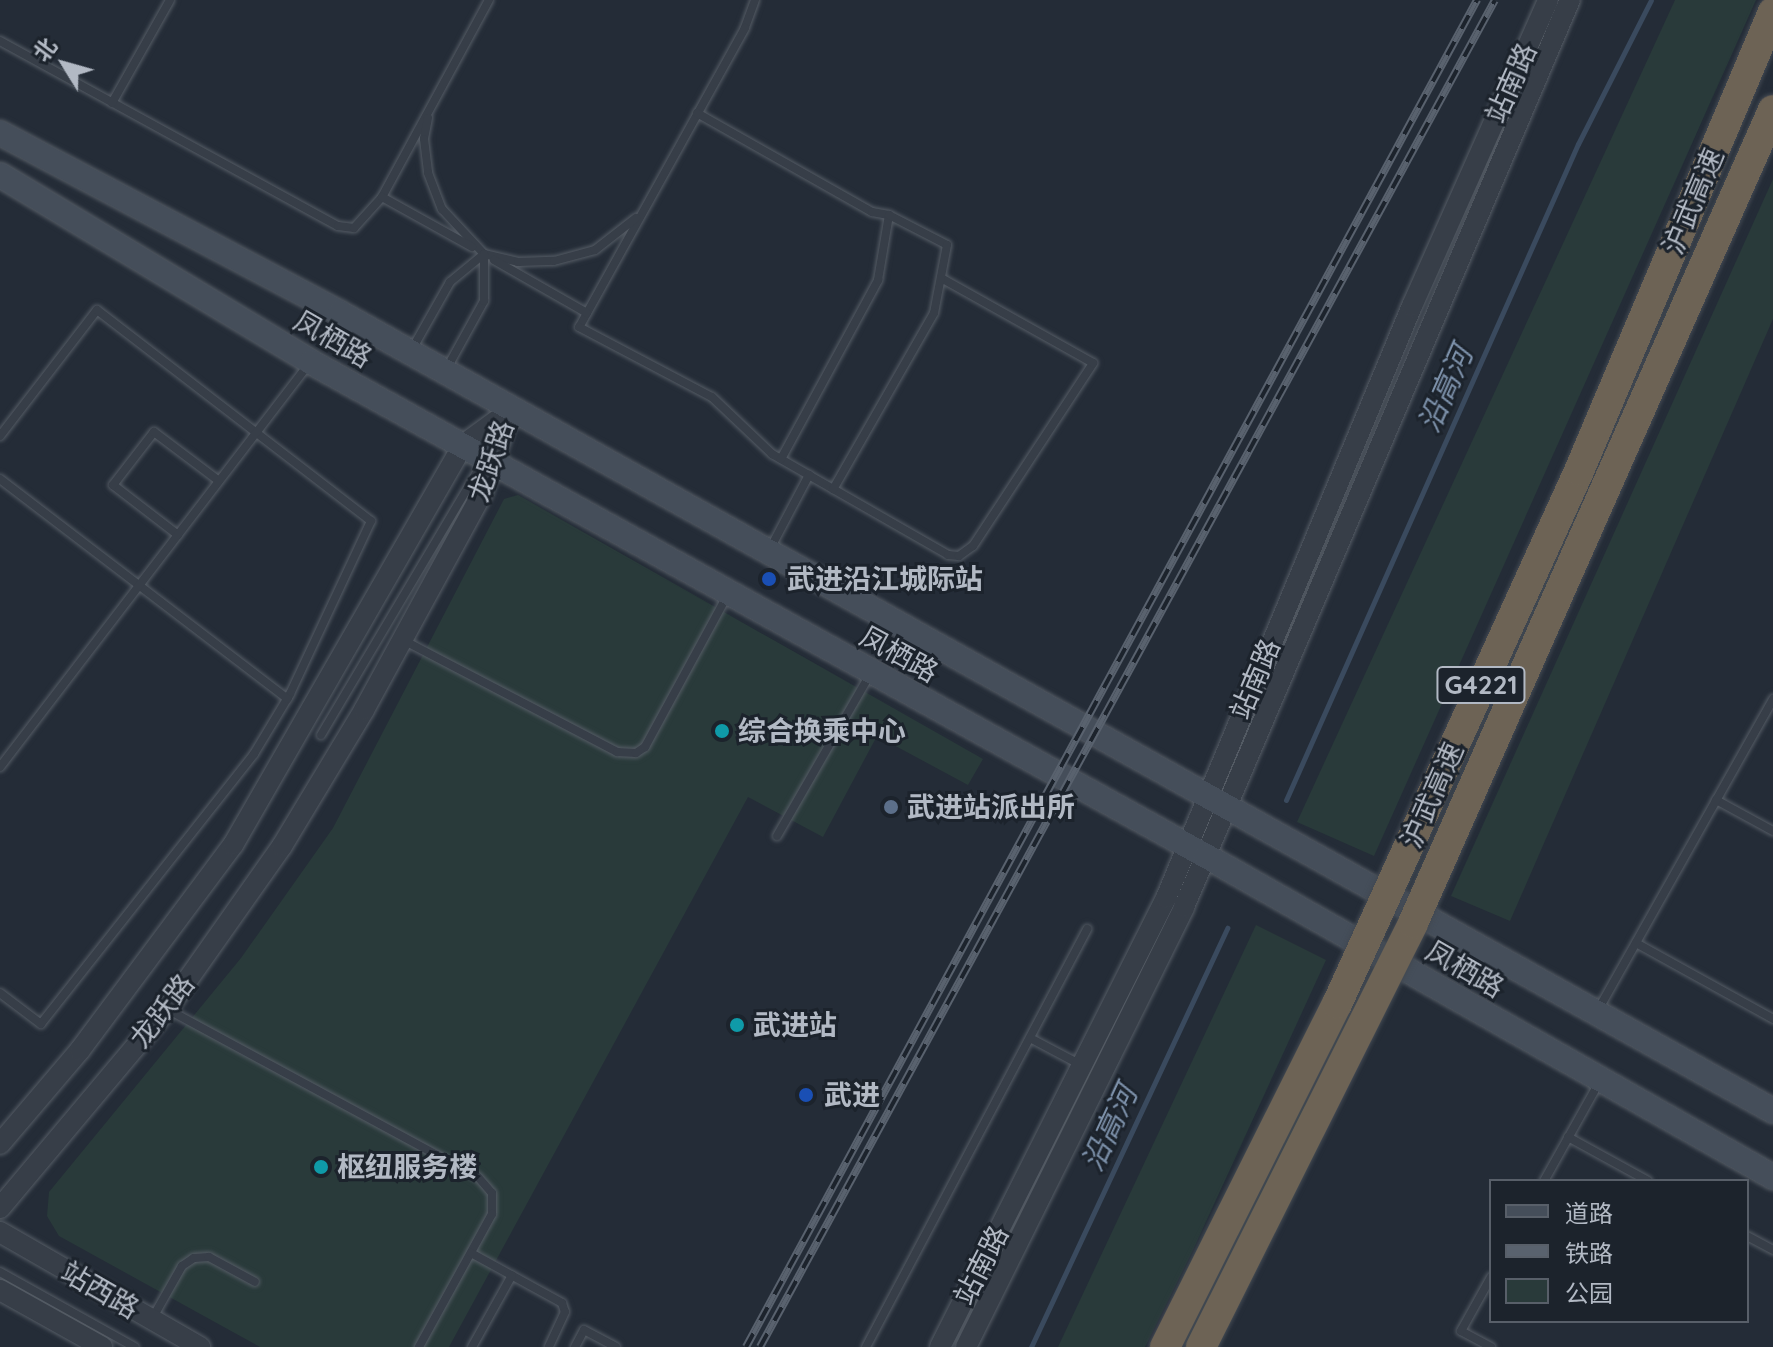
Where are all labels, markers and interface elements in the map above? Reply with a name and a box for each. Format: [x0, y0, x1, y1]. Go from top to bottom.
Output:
north arrow [24, 24, 104, 104]
text: 北 [27, 32, 63, 67]
street label: 站南路 [1479, 38, 1543, 128]
street label: 沪武高速 [1656, 143, 1730, 259]
street label: 凤栖路 [288, 303, 378, 375]
water label: 沿高河 [1410, 341, 1480, 437]
street label: 龙跃路 [461, 416, 521, 506]
place label: 武进沿江城际站 [787, 562, 983, 596]
marker: 武进沿江城际站 [758, 568, 780, 590]
street label: 凤栖路 [854, 619, 944, 689]
street label: 站南路 [1223, 634, 1287, 724]
road number: G4221 [1435, 663, 1527, 707]
place label: 综合换乘中心 [738, 714, 906, 748]
marker: 综合换乘中心 [713, 722, 731, 740]
street label: 沪武高速 [1394, 737, 1470, 853]
place label: 武进站派出所 [907, 790, 1075, 824]
marker: 武进站派出所 [882, 798, 900, 816]
street label: 凤栖路 [1420, 933, 1510, 1005]
street label: 龙跃路 [123, 968, 201, 1054]
place label: 武进站 [753, 1008, 837, 1042]
marker: 武进站 [728, 1016, 746, 1034]
place label: 武进 [824, 1078, 880, 1112]
water label: 沿高河 [1074, 1080, 1144, 1176]
marker: 武进 [795, 1084, 817, 1106]
place label: 枢纽服务楼 [337, 1150, 477, 1184]
marker: 枢纽服务楼 [312, 1158, 330, 1176]
legend [1489, 1179, 1749, 1323]
text: 道路 [1565, 1198, 1613, 1228]
street label: 站南路 [947, 1220, 1015, 1310]
text: 铁路 [1565, 1238, 1613, 1268]
street label: 站西路 [55, 1254, 145, 1326]
text: 公园 [1565, 1278, 1613, 1308]

